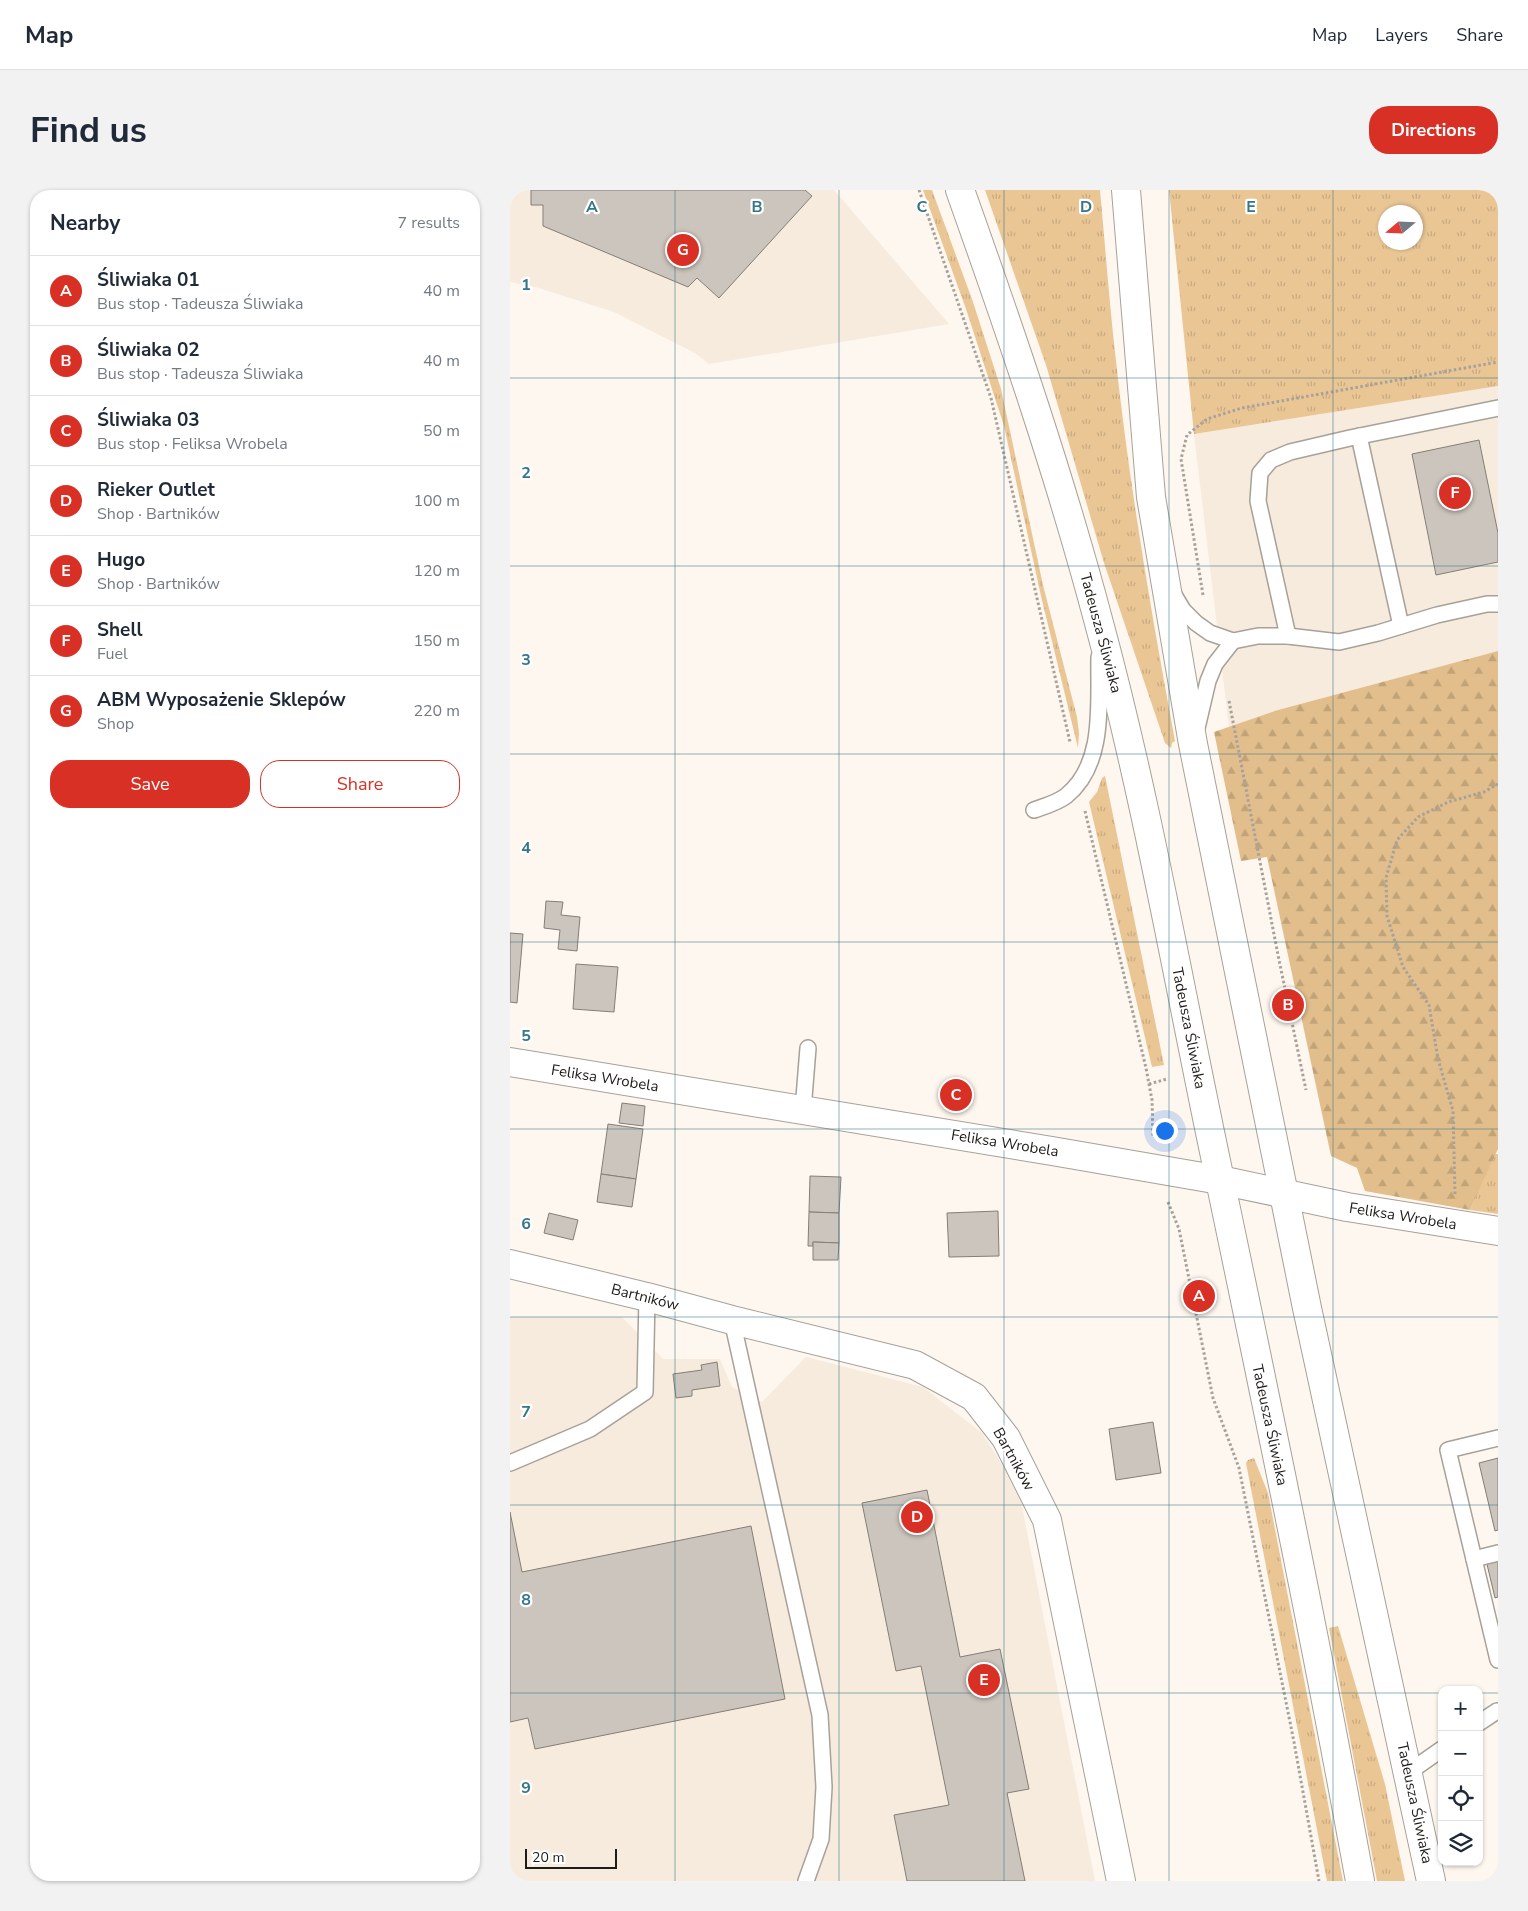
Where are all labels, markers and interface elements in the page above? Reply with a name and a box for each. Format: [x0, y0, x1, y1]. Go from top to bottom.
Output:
text: Map [25, 19, 73, 51]
text: Map [1312, 23, 1347, 47]
text: Layers [1375, 23, 1428, 47]
text: Share [1456, 23, 1503, 47]
button: Directions [1369, 106, 1498, 154]
text: Find us [30, 107, 147, 154]
text: A [586, 196, 598, 218]
text: B [751, 196, 763, 218]
text: C [917, 196, 928, 218]
text: D [1080, 196, 1092, 218]
text: E [1246, 196, 1256, 218]
north arrow [1378, 205, 1423, 250]
text: Nearby [50, 209, 120, 237]
text: 7 results [398, 212, 460, 234]
pin: G [667, 231, 699, 269]
text: Śliwiaka 01 [97, 267, 200, 293]
text: 1 [521, 274, 531, 296]
text: A [60, 280, 72, 302]
text: 40 m [423, 280, 460, 302]
text: Bus stop · Tadeusza Śliwiaka [97, 293, 303, 315]
text: Śliwiaka 02 [97, 337, 200, 363]
text: B [60, 350, 72, 372]
text: 40 m [423, 350, 460, 372]
text: Bus stop · Tadeusza Śliwiaka [97, 363, 303, 385]
text: Śliwiaka 03 [97, 407, 200, 433]
text: C [61, 420, 71, 442]
text: 50 m [423, 420, 460, 442]
text: Bus stop · Feliksa Wrobela [97, 433, 288, 455]
text: 2 [521, 462, 531, 484]
pin: F [1439, 474, 1471, 512]
text: Rieker Outlet [97, 477, 215, 503]
text: D [60, 490, 72, 512]
text: 100 m [413, 490, 460, 512]
text: Shop · Bartników [97, 503, 220, 525]
text: Hugo [97, 547, 145, 573]
text: E [61, 560, 71, 582]
text: 120 m [413, 560, 460, 582]
street label: Tadeusza Śliwiaka [1075, 571, 1128, 695]
text: Shop · Bartników [97, 573, 220, 595]
text: Shell [97, 617, 143, 643]
text: F [62, 630, 71, 652]
text: 150 m [413, 630, 460, 652]
text: Fuel [97, 643, 128, 665]
text: 3 [521, 649, 531, 671]
text: ABM Wyposażenie Sklepów [97, 687, 346, 713]
text: G [60, 700, 72, 722]
text: 220 m [413, 700, 460, 722]
text: Shop [97, 713, 134, 735]
button: Save [50, 760, 250, 808]
button: Share [260, 760, 460, 808]
text: 4 [521, 837, 531, 859]
street label: Tadeusza Śliwiaka [1167, 965, 1212, 1090]
pin: B [1272, 986, 1304, 1024]
text: 5 [521, 1025, 531, 1047]
street label: Feliksa Wrobela [550, 1060, 660, 1096]
pin: C [940, 1076, 972, 1114]
your location [1152, 1118, 1178, 1144]
street label: Feliksa Wrobela [950, 1125, 1060, 1161]
street label: Feliksa Wrobela [1348, 1198, 1458, 1234]
text: 6 [521, 1213, 531, 1235]
pin: A [1183, 1277, 1215, 1315]
street label: Bartników [609, 1279, 681, 1315]
street label: Tadeusza Śliwiaka [1247, 1362, 1294, 1487]
text: 7 [521, 1401, 531, 1423]
street label: Bartników [988, 1424, 1040, 1494]
pin: D [901, 1498, 933, 1536]
text: 8 [521, 1589, 531, 1611]
pin: E [968, 1661, 1000, 1699]
map controls [1438, 1686, 1483, 1866]
button: + [1438, 1686, 1483, 1731]
button: − [1438, 1731, 1483, 1776]
street label: Tadeusza Śliwiaka [1392, 1740, 1439, 1865]
button: locate [1438, 1776, 1483, 1821]
text: 9 [521, 1777, 531, 1799]
button: layers [1438, 1821, 1483, 1866]
scale bar [525, 1846, 618, 1869]
text: 20 m [532, 1848, 564, 1867]

